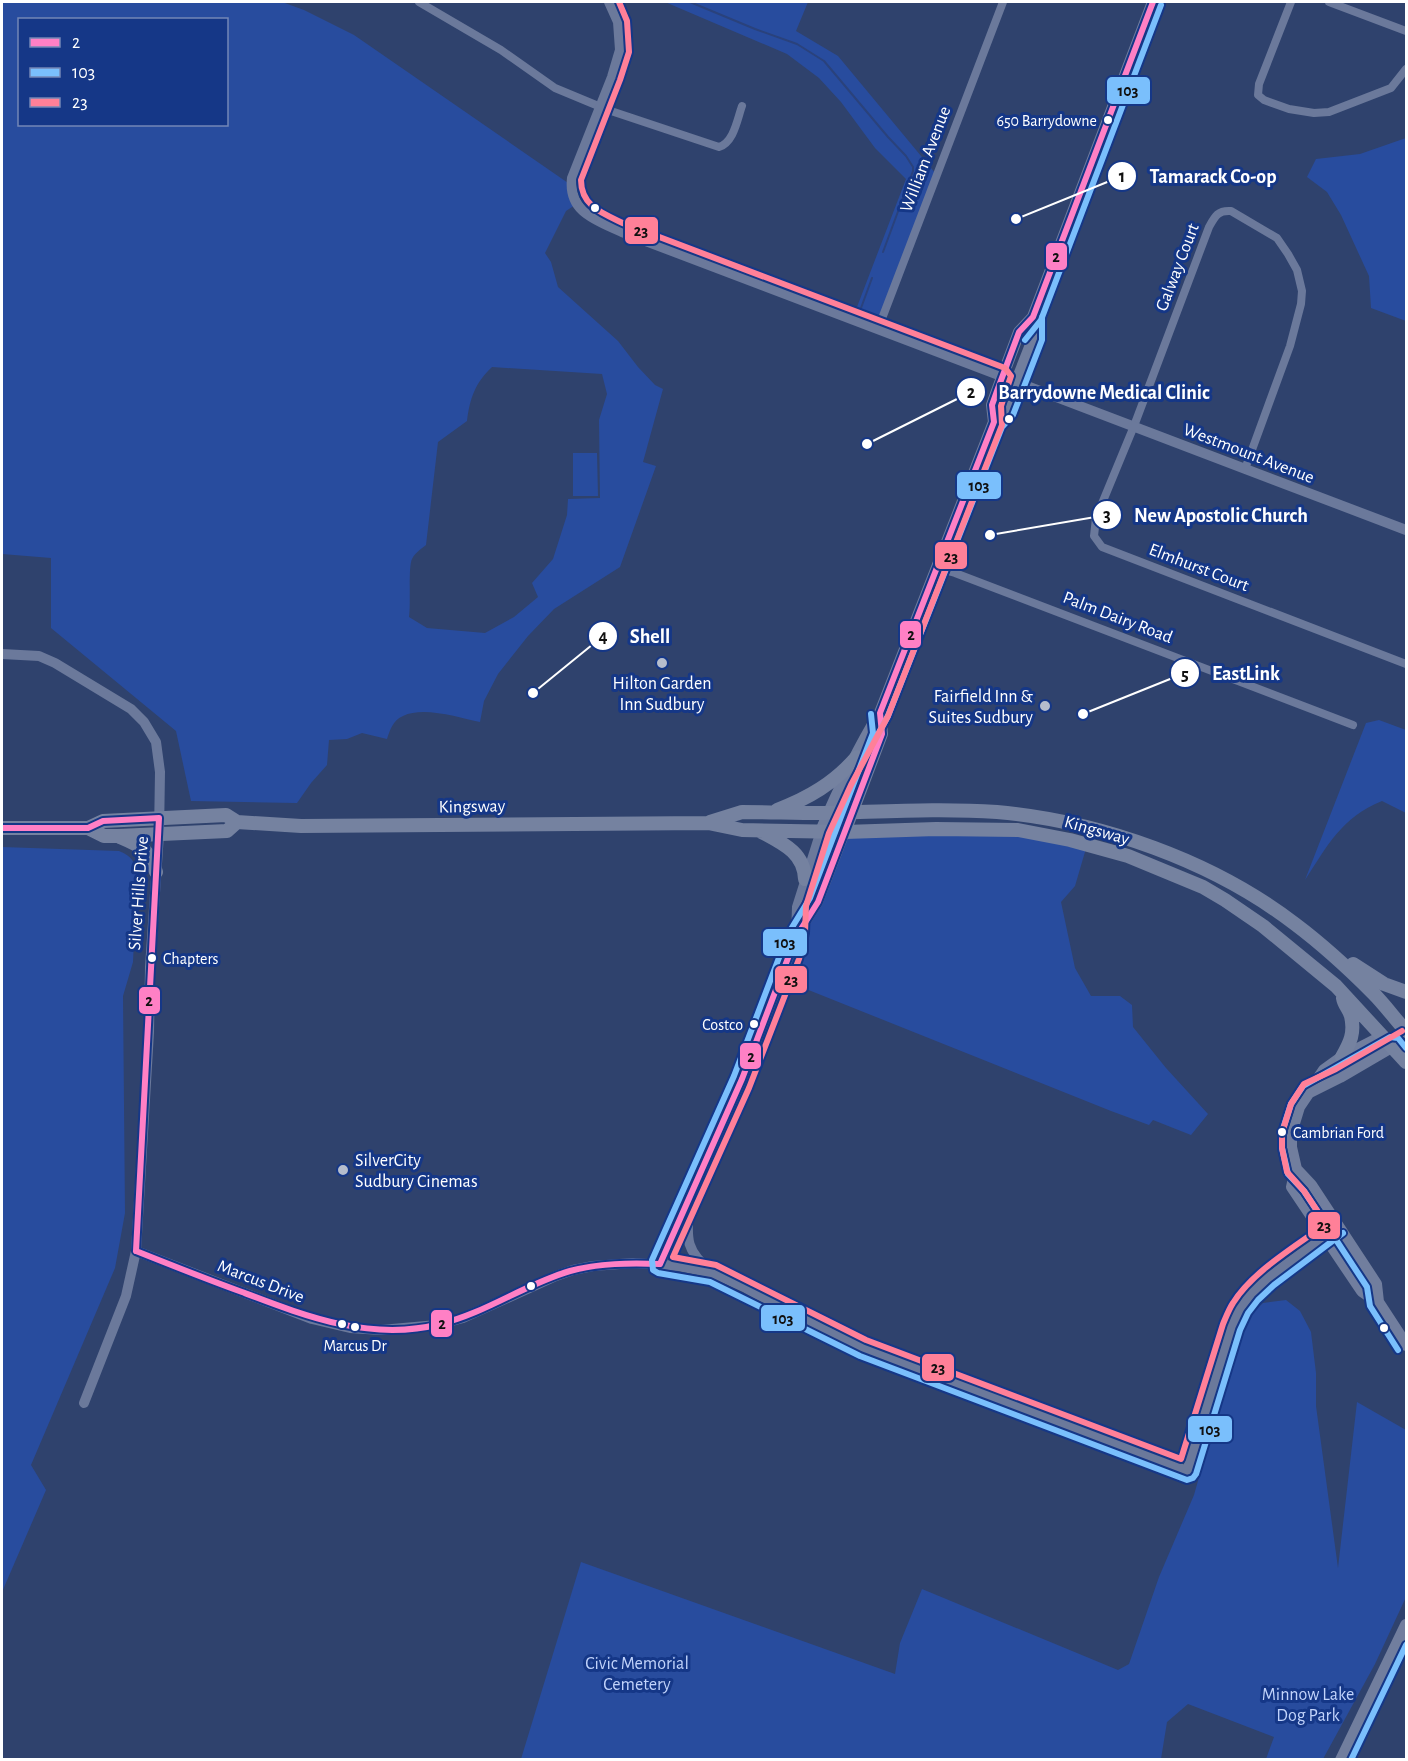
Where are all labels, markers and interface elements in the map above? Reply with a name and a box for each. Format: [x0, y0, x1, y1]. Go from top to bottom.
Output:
legend [18, 18, 228, 126]
text: 2 [72, 34, 80, 52]
text: 103 [72, 64, 95, 82]
line badge: 103 [1106, 76, 1151, 105]
text: 103 [1118, 83, 1139, 99]
text: 23 [72, 94, 88, 112]
street label: William Avenue [898, 104, 954, 215]
place label: 650 Barrydowne [996, 113, 1097, 130]
marker: 650 Barrydowne [1102, 114, 1114, 126]
callout: Tamarack Co-op [1107, 157, 1288, 195]
text: Tamarack Co-op [1149, 167, 1277, 187]
text: 1 [1119, 168, 1125, 186]
unlabelled marker [589, 202, 601, 214]
line badge: 23 [624, 216, 659, 245]
street label: Galway Court [1153, 221, 1203, 314]
text: 23 [634, 223, 648, 239]
line badge: 2 [1045, 242, 1068, 271]
text: 2 [1052, 249, 1060, 265]
callout: Barrydowne Medical Clinic [956, 373, 1222, 411]
text: Barrydowne Medical Clinic [998, 383, 1210, 403]
text: 2 [967, 384, 976, 402]
unlabelled marker [1003, 413, 1015, 425]
street label: Westmount Avenue [1181, 421, 1317, 487]
line badge: 103 [956, 471, 1002, 500]
text: 103 [969, 478, 990, 494]
callout: New Apostolic Church [1092, 496, 1320, 534]
text: New Apostolic Church [1134, 506, 1308, 526]
text: 3 [1103, 507, 1111, 525]
line badge: 23 [934, 541, 968, 570]
street label: Elmhurst Court [1146, 541, 1251, 595]
text: 23 [944, 549, 958, 565]
street label: Palm Dairy Road [1060, 589, 1175, 647]
callout: Shell [588, 617, 682, 655]
line badge: 2 [899, 620, 922, 649]
text: Shell [630, 627, 670, 647]
text: 2 [907, 627, 915, 643]
text: 4 [598, 628, 608, 646]
callout: EastLink [1170, 654, 1292, 692]
marker: Hilton Garden Inn Sudbury [655, 656, 669, 670]
text: EastLink [1212, 664, 1280, 684]
text: 5 [1181, 666, 1189, 684]
place label: Hilton Garden Inn Sudbury [613, 675, 711, 714]
place label: Fairfield Inn & Suites Sudbury [929, 688, 1034, 727]
marker: Fairfield Inn & Suites Sudbury [1038, 699, 1052, 713]
street label: Kingsway [439, 797, 506, 817]
street label: Kingsway [1062, 813, 1131, 849]
street label: Silver Hills Drive [126, 835, 152, 951]
line badge: 103 [762, 928, 808, 957]
text: 103 [775, 935, 796, 951]
place label: Chapters [163, 951, 219, 967]
marker: Chapters [146, 952, 158, 964]
line badge: 23 [774, 965, 808, 994]
text: 23 [784, 972, 798, 988]
line badge: 2 [138, 986, 161, 1015]
text: 2 [145, 993, 153, 1009]
place label: Costco [702, 1017, 743, 1033]
marker: Costco [748, 1018, 760, 1030]
line badge: 2 [739, 1042, 762, 1070]
text: 2 [747, 1049, 755, 1065]
place label: Cambrian Ford [1293, 1125, 1384, 1141]
marker: Cambrian Ford [1276, 1126, 1288, 1138]
place label: SilverCity Sudbury Cinemas [355, 1152, 478, 1191]
marker: SilverCity Sudbury Cinemas [336, 1163, 350, 1177]
line badge: 23 [1307, 1211, 1341, 1240]
text: 23 [1317, 1218, 1331, 1234]
street label: Marcus Drive [215, 1257, 306, 1307]
unlabelled marker [525, 1280, 537, 1292]
line badge: 103 [760, 1304, 806, 1332]
line badge: 2 [430, 1309, 453, 1338]
text: 103 [773, 1311, 794, 1327]
text: 2 [438, 1316, 446, 1332]
unlabelled marker [336, 1318, 348, 1330]
marker: Marcus Dr [349, 1321, 361, 1333]
unlabelled marker [1378, 1322, 1390, 1334]
place label: Marcus Dr [323, 1338, 387, 1354]
line badge: 23 [921, 1353, 955, 1382]
text: 23 [931, 1360, 945, 1376]
line badge: 103 [1187, 1415, 1233, 1443]
text: 103 [1200, 1422, 1221, 1438]
park label: Civic Memorial Cemetery [585, 1655, 689, 1694]
park label: Minnow Lake Dog Park [1262, 1686, 1354, 1725]

